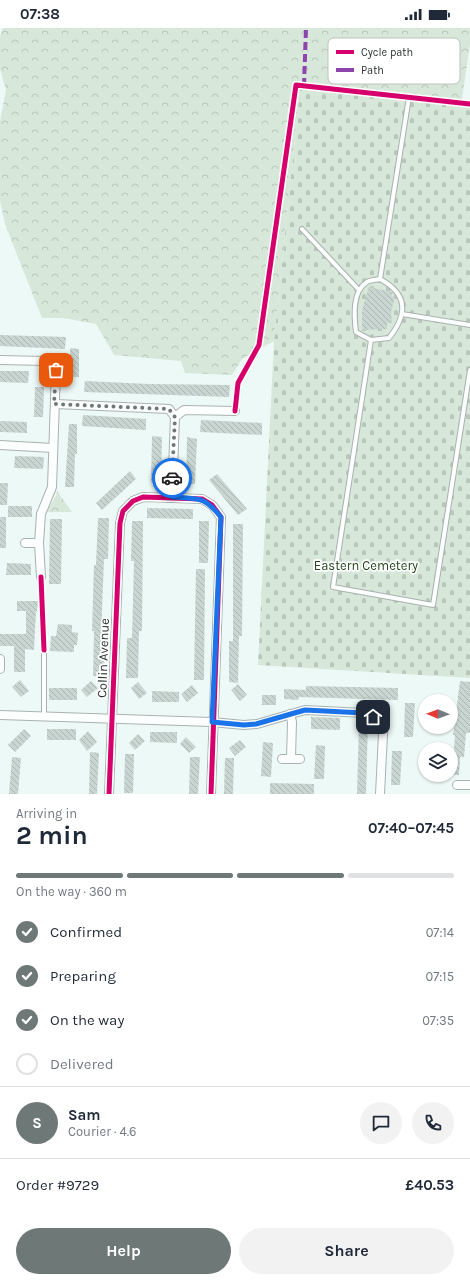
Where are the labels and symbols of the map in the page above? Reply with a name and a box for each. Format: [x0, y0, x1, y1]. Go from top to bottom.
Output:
legend [328, 38, 460, 84]
text: Cycle path [361, 46, 413, 59]
text: Path [361, 64, 384, 77]
pin [39, 353, 73, 387]
courier [152, 458, 192, 498]
park label: Eastern Cemetery [314, 558, 418, 573]
street label: Collin Avenue [94, 617, 112, 698]
north arrow [418, 694, 458, 734]
pin [356, 700, 390, 734]

